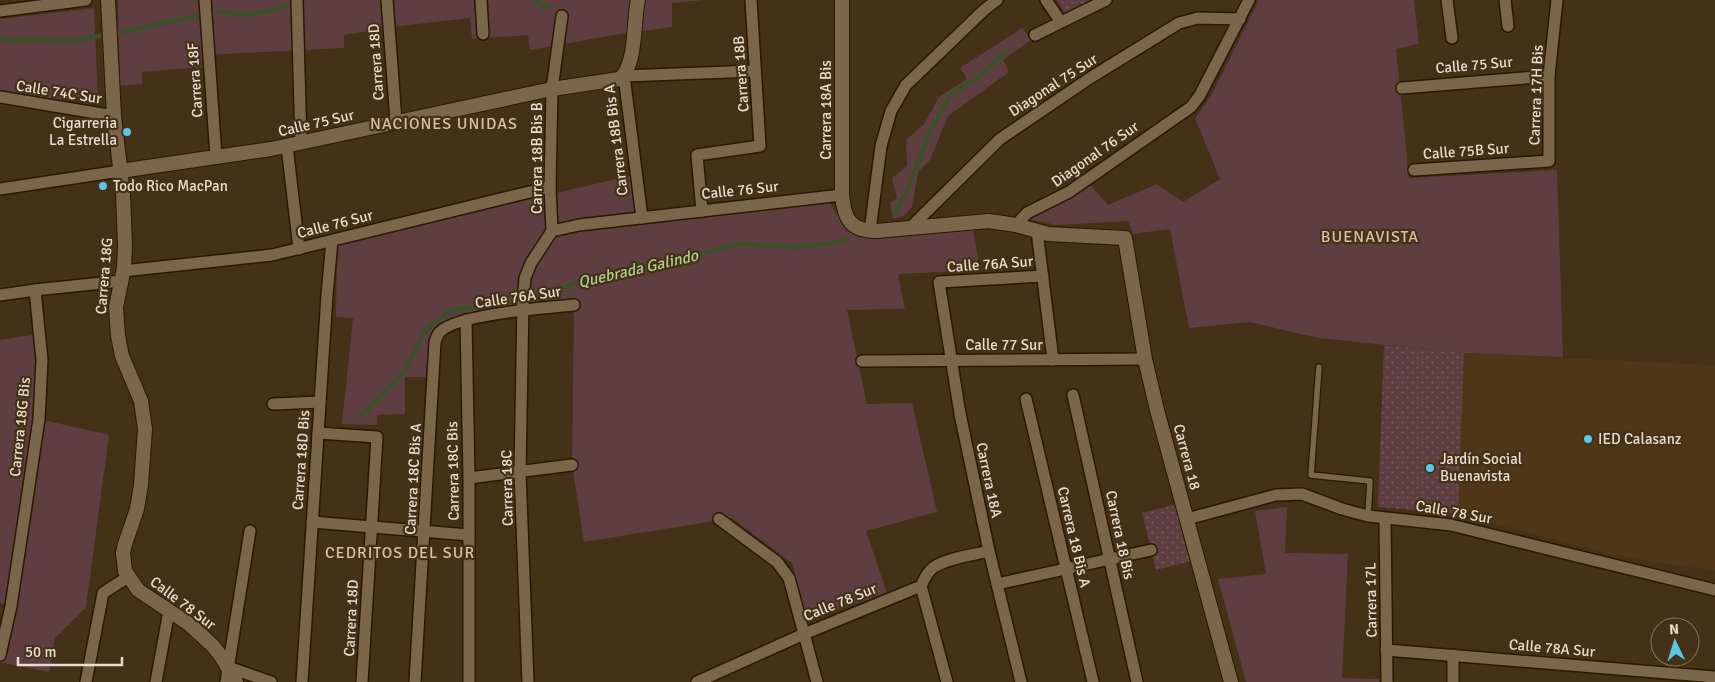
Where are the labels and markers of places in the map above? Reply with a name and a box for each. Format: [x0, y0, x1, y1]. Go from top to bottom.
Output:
place label: Cigarreria La Estrella [49, 114, 117, 149]
marker: Cigarreria La Estrella [121, 126, 133, 138]
place label: Todo Rico MacPan [113, 177, 228, 195]
marker: Todo Rico MacPan [97, 180, 109, 192]
place label: IED Calasanz [1598, 430, 1682, 448]
marker: IED Calasanz [1582, 433, 1594, 445]
place label: Jardín Social Buenavista [1440, 450, 1522, 485]
marker: Jardín Social Buenavista [1424, 462, 1436, 474]

